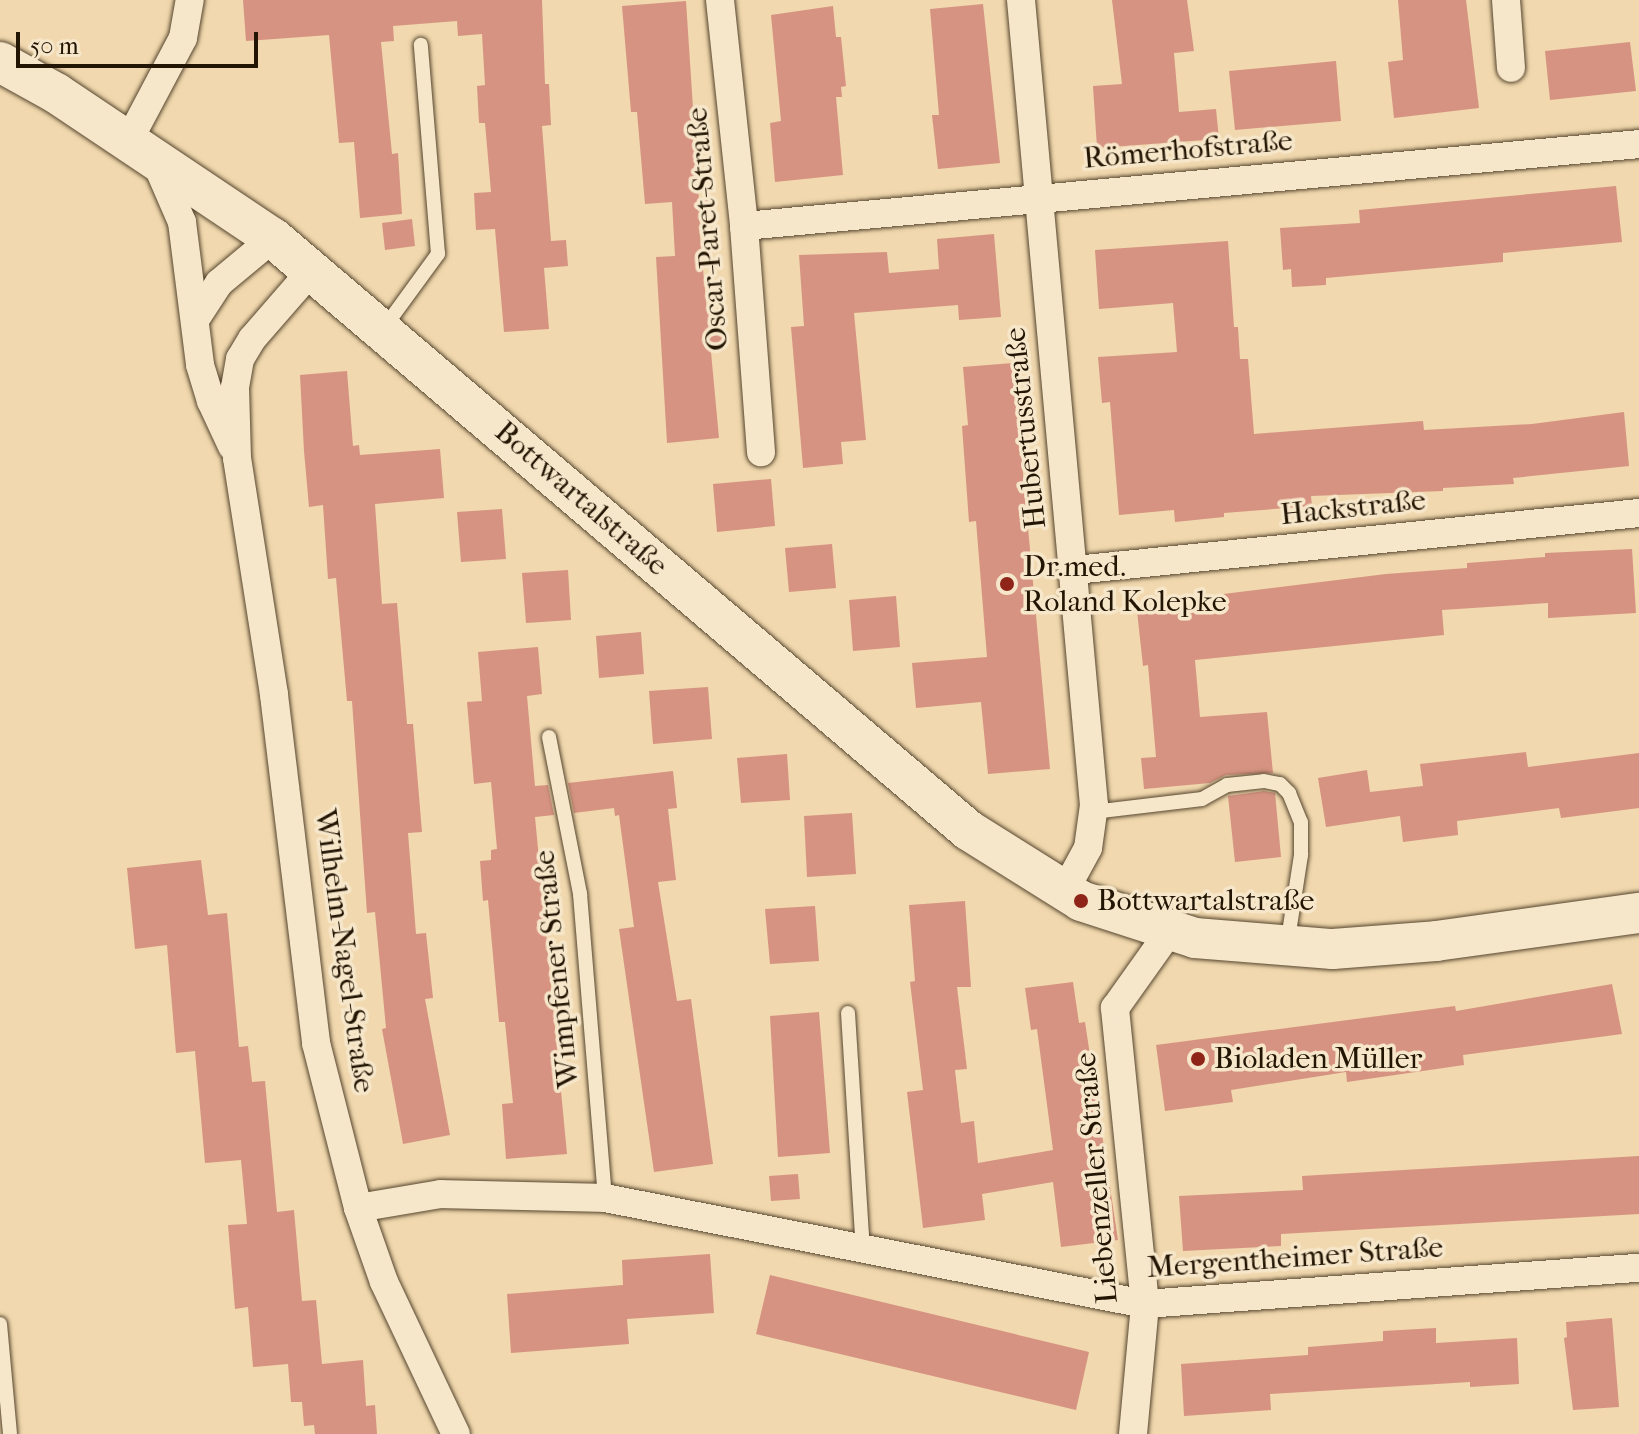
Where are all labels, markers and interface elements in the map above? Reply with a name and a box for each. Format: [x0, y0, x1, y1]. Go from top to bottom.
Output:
scale bar [20, 16, 262, 66]
text: 50 m [30, 32, 79, 60]
street label: Oscar-Paret-Straße [679, 106, 737, 352]
street label: Römerhofstraße [1082, 123, 1294, 177]
street label: Hubertusstraße [998, 326, 1054, 530]
street label: Bottwartalstraße [487, 414, 675, 584]
street label: Hackstraße [1279, 482, 1427, 534]
place label: Dr.med. Roland Kolepke [1023, 549, 1227, 620]
marker: Dr.med. Roland Kolepke [998, 575, 1016, 593]
street label: Wilhelm-Nagel-Straße [306, 807, 382, 1095]
street label: Wimpfener Straße [527, 848, 587, 1090]
place label: Bottwartalstraße [1097, 883, 1314, 919]
marker: Bottwartalstraße [1072, 892, 1090, 910]
place label: Bioladen Müller [1214, 1041, 1422, 1077]
marker: Bioladen Müller [1189, 1050, 1207, 1068]
street label: Liebenzeller Straße [1068, 1051, 1126, 1305]
street label: Mergentheimer Straße [1146, 1230, 1444, 1286]

